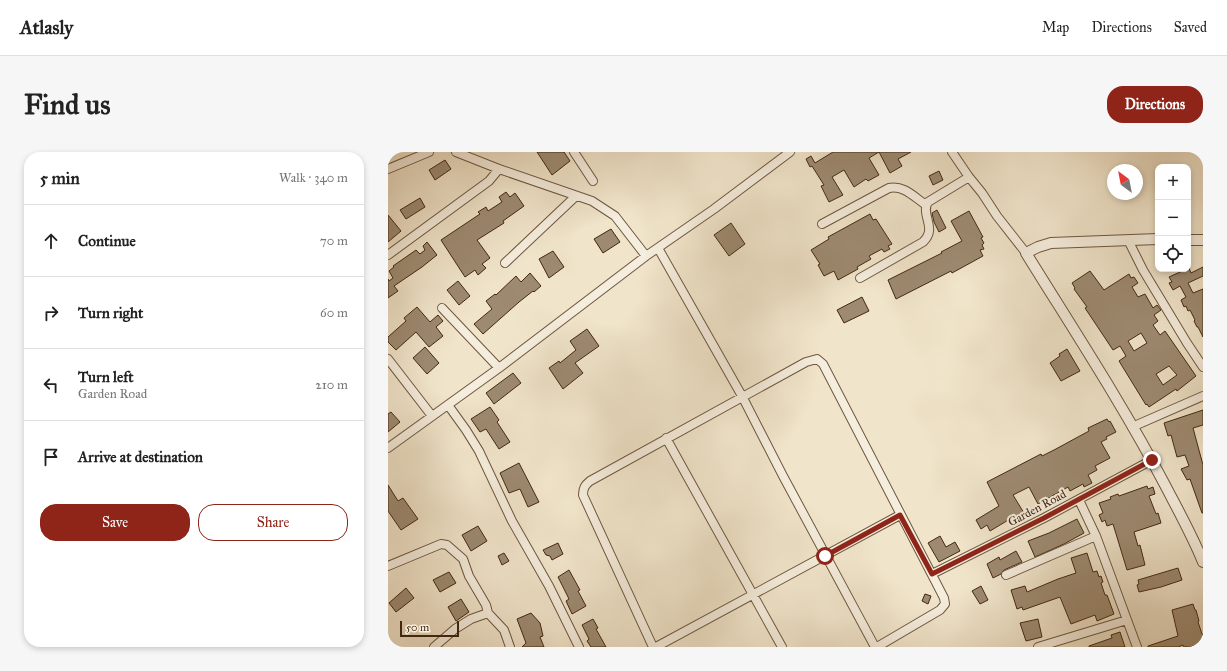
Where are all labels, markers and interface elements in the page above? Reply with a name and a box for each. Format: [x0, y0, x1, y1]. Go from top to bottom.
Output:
text: Atlasly [20, 16, 73, 39]
text: Map [1042, 19, 1069, 36]
text: Directions [1091, 19, 1152, 36]
text: Saved [1174, 19, 1207, 36]
button: Directions [1107, 86, 1203, 123]
text: Find us [24, 87, 110, 122]
north arrow [1107, 164, 1143, 200]
map controls [1155, 164, 1191, 272]
button: + [1155, 164, 1191, 200]
text: 5 min [40, 168, 80, 189]
text: Walk · 340 m [279, 170, 348, 186]
button: − [1155, 200, 1191, 236]
icon: ahead [40, 230, 62, 252]
text: Continue [78, 232, 136, 250]
text: 70 m [320, 233, 348, 249]
button: locate [1155, 236, 1191, 272]
icon: right [40, 302, 62, 324]
text: Turn right [78, 304, 143, 322]
text: 60 m [320, 305, 348, 321]
text: Turn left [78, 368, 134, 386]
icon: left [40, 374, 62, 396]
text: 210 m [315, 377, 348, 393]
text: Garden Road [78, 386, 147, 402]
icon: arrive [40, 446, 62, 468]
text: Arrive at destination [78, 448, 203, 466]
route end [1143, 451, 1161, 469]
street label: Garden Road [1005, 487, 1069, 529]
button: Save [40, 504, 190, 541]
button: Share [198, 504, 348, 541]
route start [816, 547, 834, 565]
scale bar [400, 619, 459, 638]
text: 50 m [406, 621, 429, 634]

